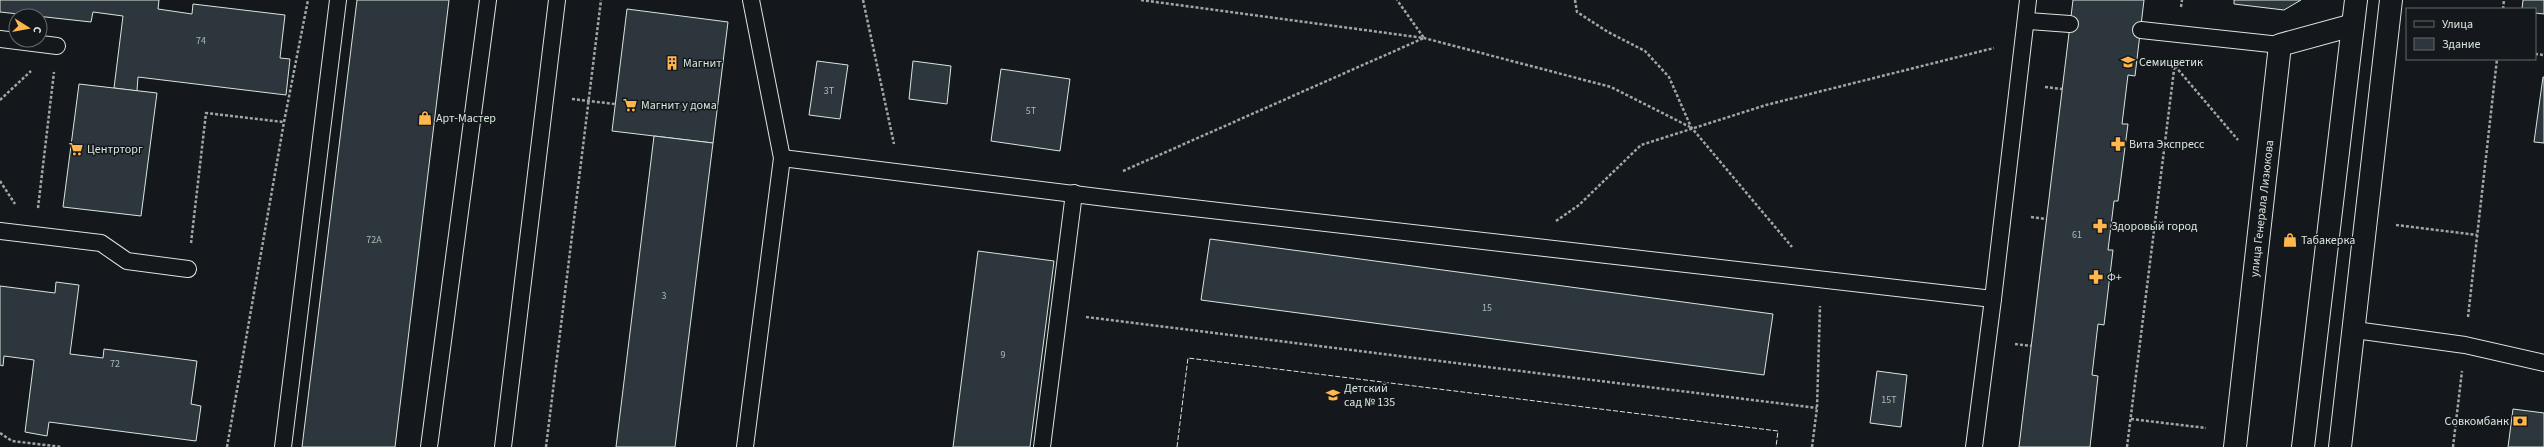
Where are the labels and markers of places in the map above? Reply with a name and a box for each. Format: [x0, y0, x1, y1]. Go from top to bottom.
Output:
school or university icon: Cемицветик [2120, 54, 2136, 70]
place label: Cемицветик [2139, 54, 2203, 71]
building icon: Магнит [664, 55, 680, 71]
place label: Магнит [683, 55, 722, 72]
supermarket icon: Магнит у дома [622, 97, 638, 113]
place label: Магнит у дома [641, 97, 717, 114]
shop icon: Арт-Мастер [417, 110, 433, 126]
place label: Арт-Мастер [436, 110, 496, 127]
pharmacy icon: Вита Экспресс [2110, 136, 2126, 152]
place label: Вита Экспресс [2129, 136, 2205, 153]
supermarket icon: Центрторг [68, 141, 84, 157]
place label: Центрторг [87, 141, 143, 158]
pharmacy icon: Здоровый город [2092, 218, 2108, 234]
place label: Здоровый город [2111, 218, 2198, 235]
shop icon: Табакерка [2282, 232, 2298, 248]
place label: Табакерка [2301, 232, 2355, 249]
pharmacy icon: Ф+ [2088, 269, 2104, 285]
place label: Ф+ [2107, 269, 2122, 286]
place label: Детский сад № 135 [1344, 380, 1395, 411]
school or university icon: Детский сад № 135 [1325, 387, 1341, 403]
place label: Совкомбанк [2445, 413, 2509, 430]
bank icon: Совкомбанк [2512, 413, 2528, 429]

